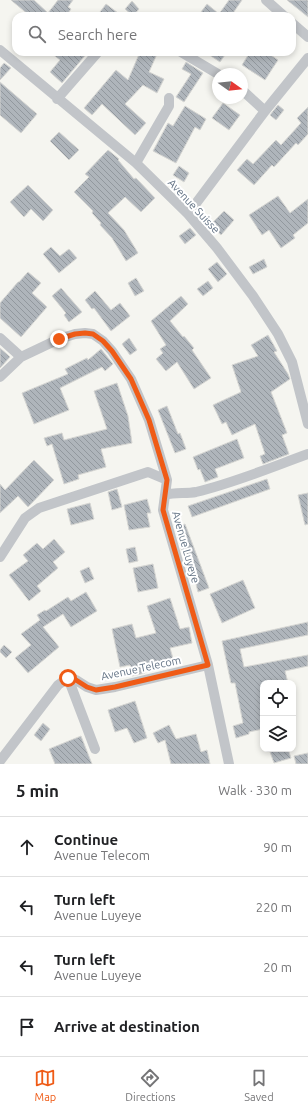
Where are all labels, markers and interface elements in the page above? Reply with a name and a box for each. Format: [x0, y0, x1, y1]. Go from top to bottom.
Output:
search box [12, 12, 296, 56]
icon: search [26, 23, 48, 45]
text: Search here [58, 26, 137, 43]
north arrow [212, 68, 248, 104]
street label: Avenue Suisse [166, 176, 222, 236]
route end [50, 330, 68, 348]
street label: Avenue Luyeye [170, 510, 202, 584]
street label: Avenue Telecom [100, 654, 182, 682]
route start [59, 669, 77, 687]
map controls [260, 680, 296, 752]
button: locate [260, 680, 296, 716]
button: layers [260, 716, 296, 752]
text: 5 min [16, 781, 59, 800]
text: Walk · 330 m [218, 783, 292, 797]
text: Continue [54, 831, 118, 848]
icon: ahead [16, 836, 38, 858]
text: 90 m [263, 840, 292, 854]
text: Avenue Telecom [54, 848, 150, 862]
text: Turn left [54, 891, 115, 908]
icon: left [16, 896, 38, 918]
text: 220 m [256, 900, 292, 914]
text: Avenue Luyeye [54, 908, 142, 922]
text: Turn left [54, 951, 115, 968]
icon: left [16, 956, 38, 978]
text: 20 m [263, 960, 292, 974]
text: Avenue Luyeye [54, 968, 142, 982]
icon: arrive [16, 1016, 38, 1038]
text: Arrive at destination [54, 1018, 200, 1035]
tab: Map [34, 1067, 56, 1103]
tab: Directions [125, 1067, 176, 1103]
tab: Saved [244, 1067, 274, 1103]

